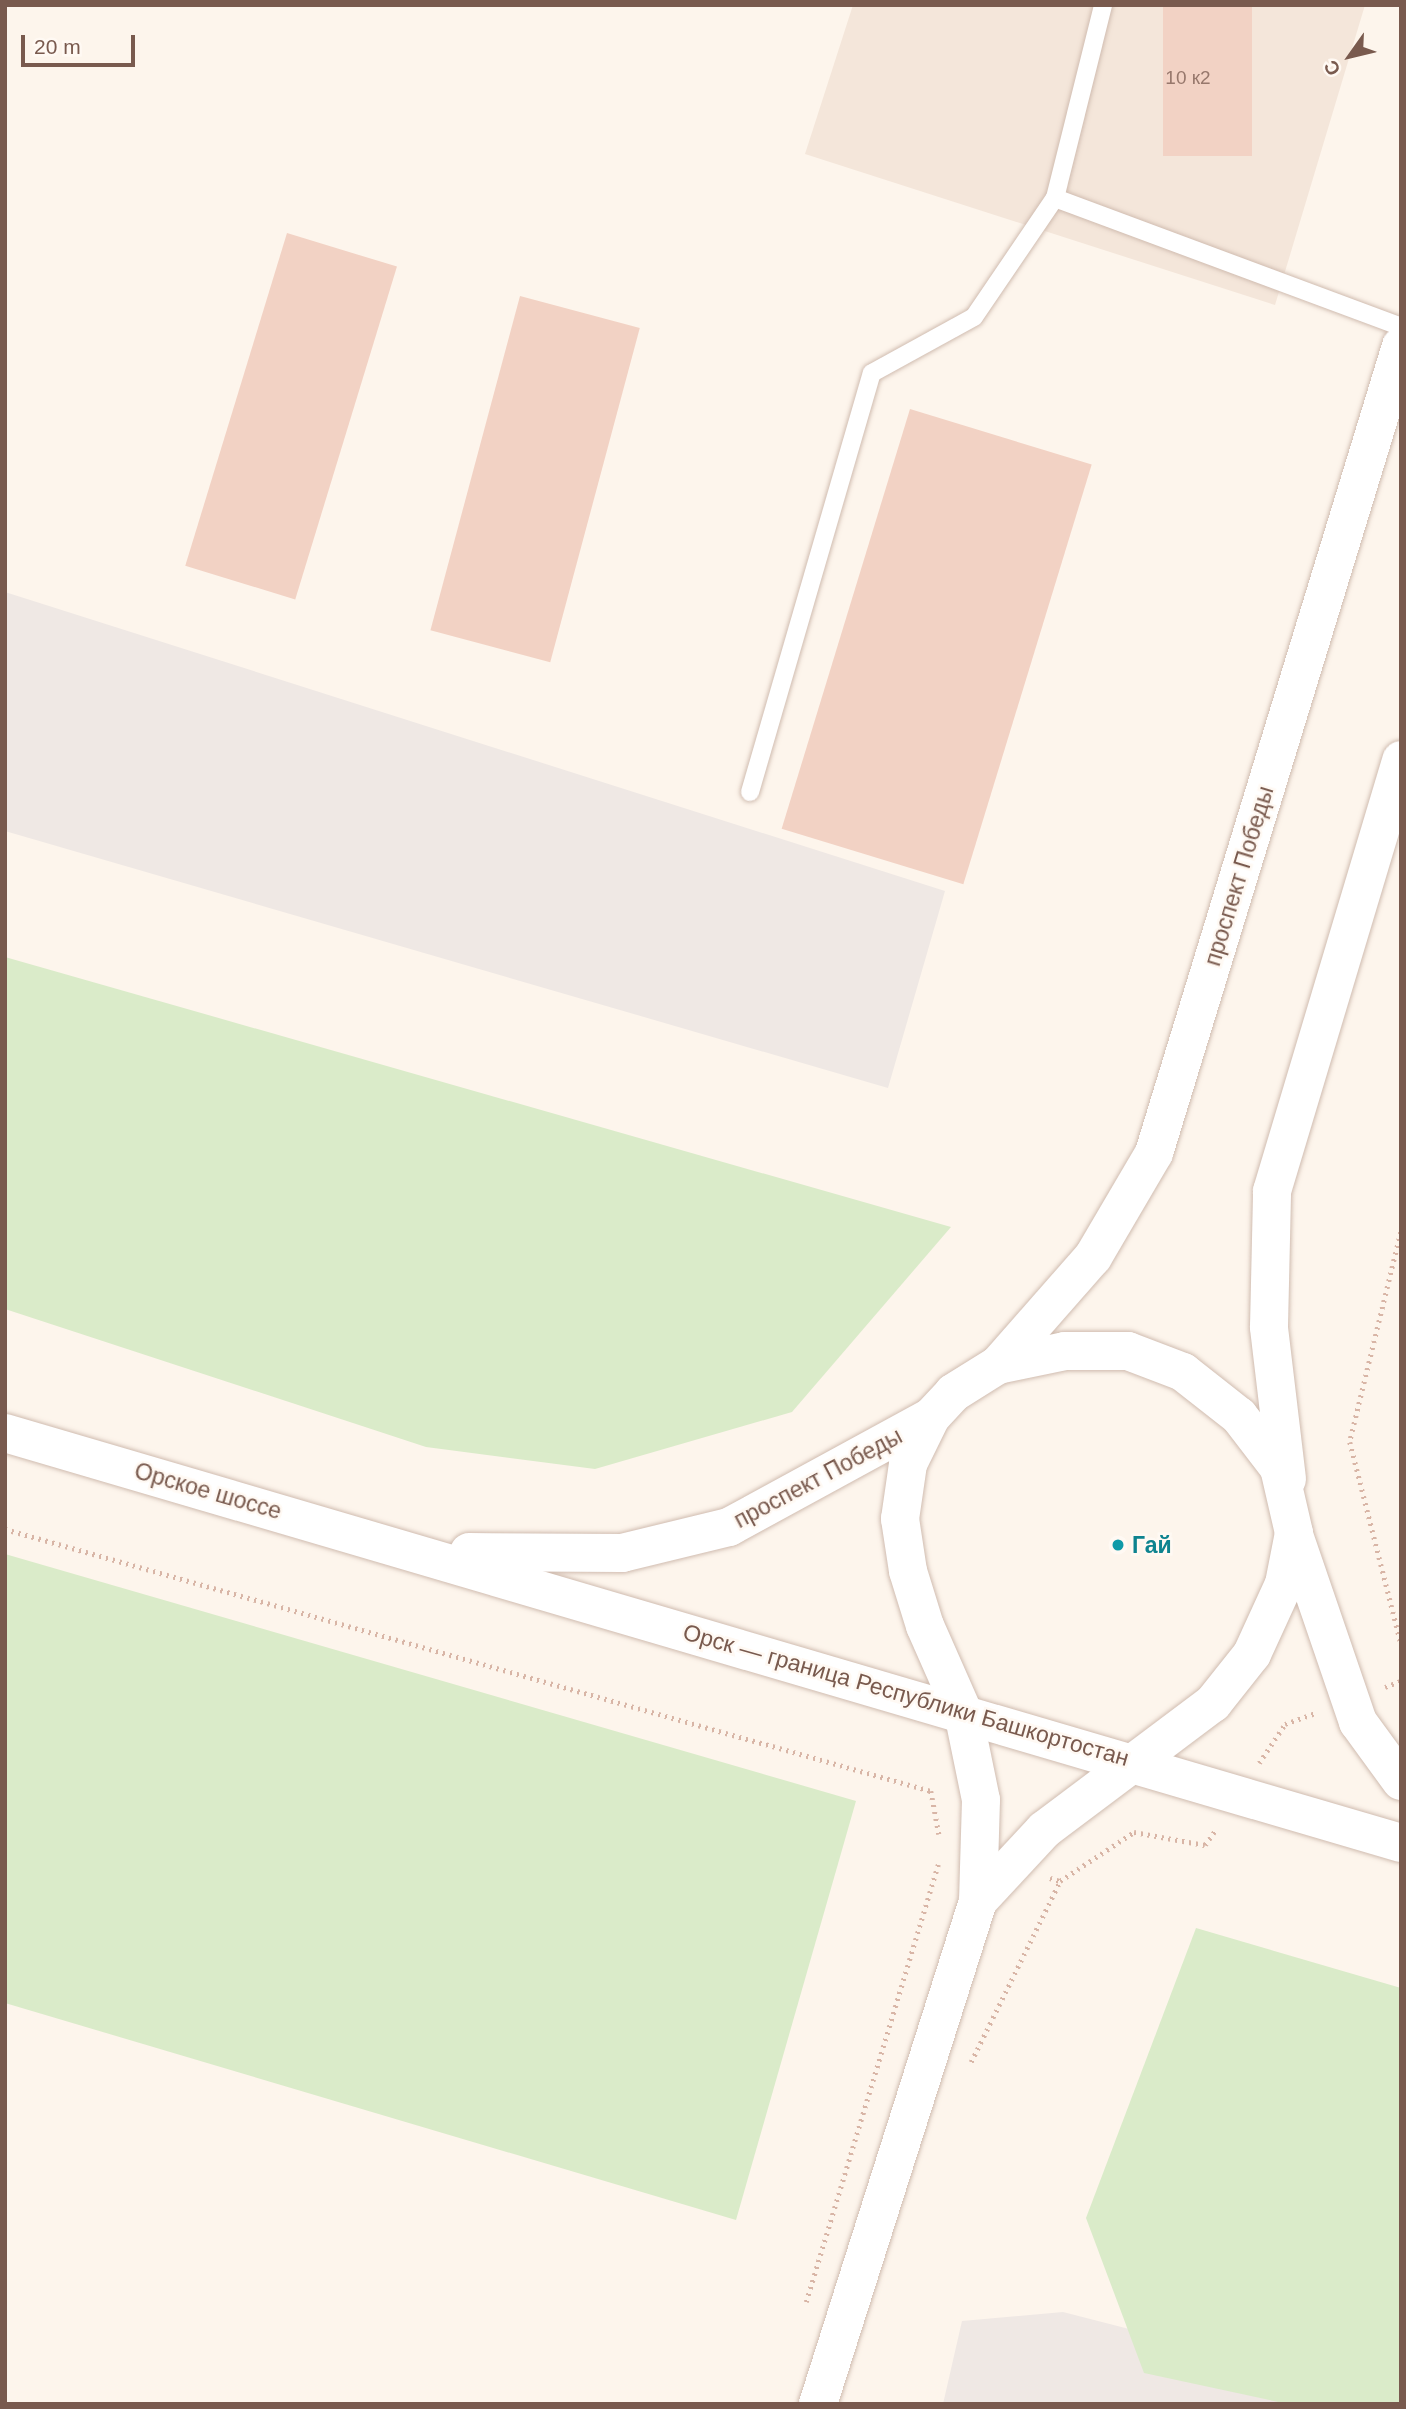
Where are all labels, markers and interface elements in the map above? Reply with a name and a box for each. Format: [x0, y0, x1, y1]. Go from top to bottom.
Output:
scale bar [24, 21, 138, 65]
north arrow [1315, 21, 1385, 91]
text: 20 m [34, 35, 81, 58]
text: С [1320, 56, 1345, 80]
house number: 10 к2 [1165, 67, 1211, 89]
street label: проспект Победы [1199, 783, 1279, 969]
street label: проспект Победы [729, 1422, 907, 1534]
street label: Орское шоссе [131, 1457, 285, 1525]
place label: Гай [1132, 1531, 1172, 1559]
marker: Гай [1110, 1537, 1126, 1553]
street label: Орск — граница Республики Башкортостан [680, 1618, 1132, 1772]

